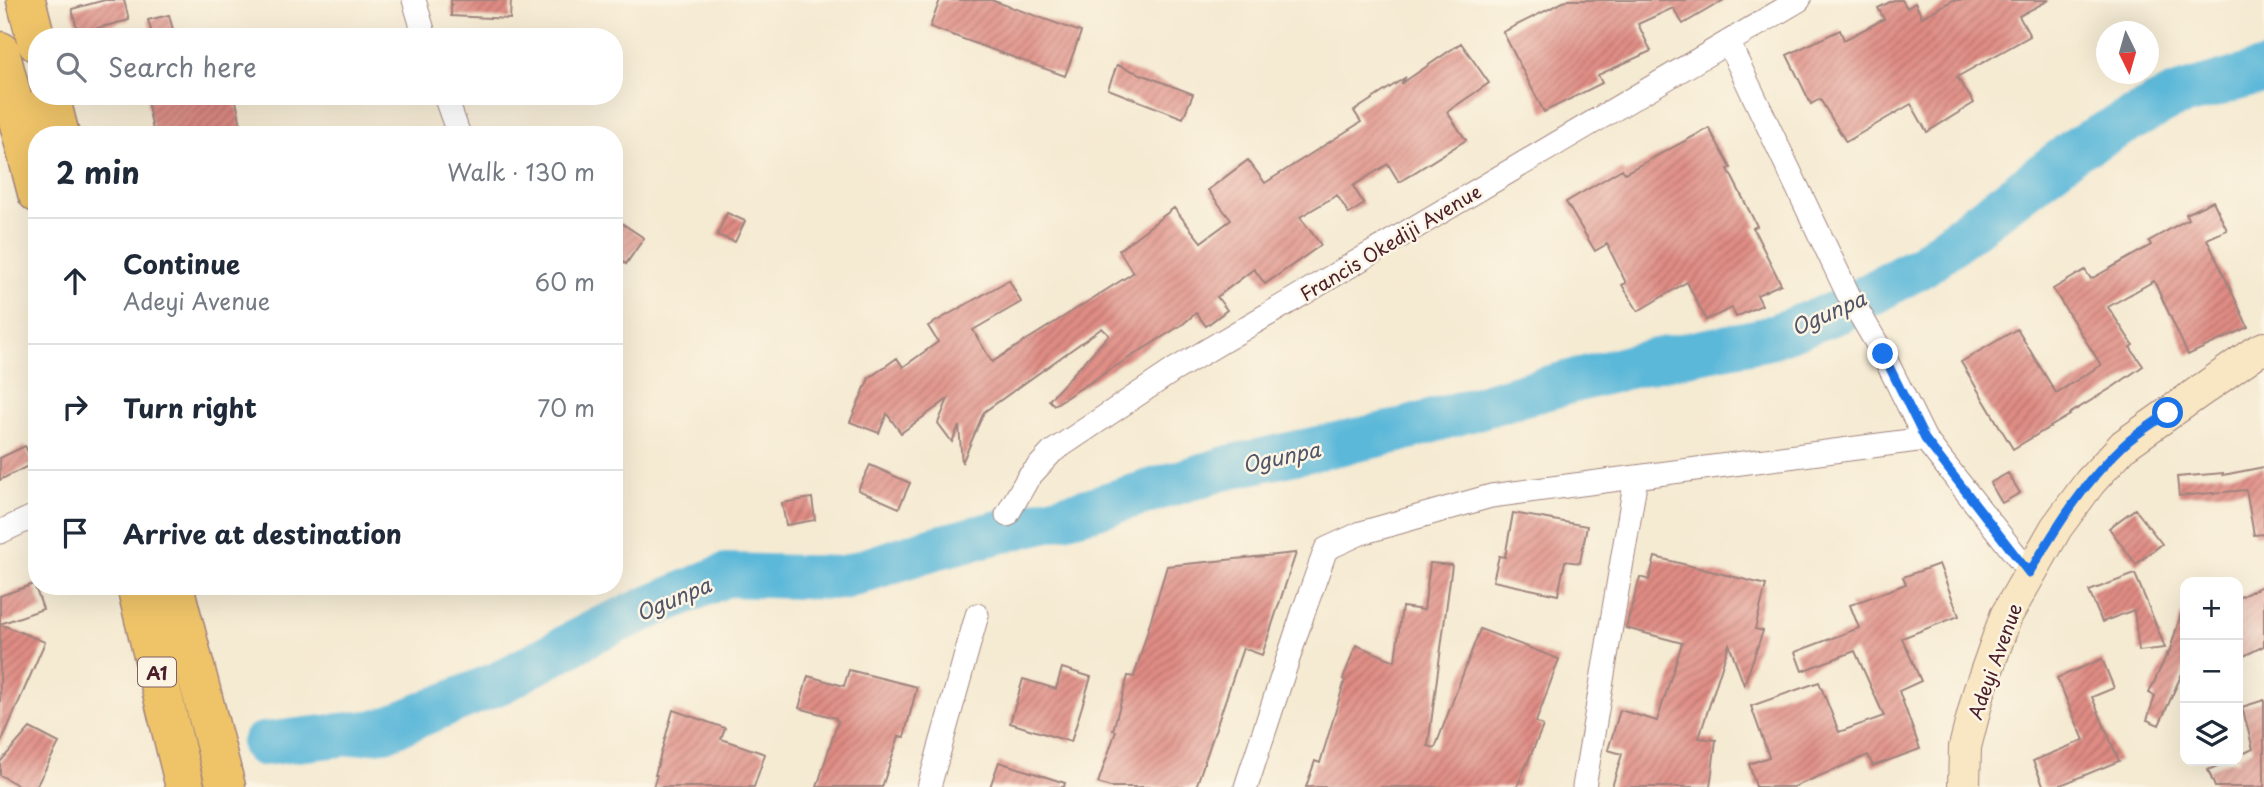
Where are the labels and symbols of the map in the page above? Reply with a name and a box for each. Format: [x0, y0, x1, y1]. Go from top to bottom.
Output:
north arrow [2096, 21, 2159, 84]
street label: Francis Okediji Avenue [1294, 177, 1486, 307]
water label: Ogunpa [1785, 281, 1872, 343]
route end [1867, 338, 1898, 369]
route start [2152, 397, 2183, 428]
water label: Ogunpa [1239, 432, 1324, 480]
water label: Ogunpa [630, 567, 717, 628]
street label: Adeyi Avenue [1960, 599, 2028, 723]
road number: A1 [138, 658, 176, 686]

